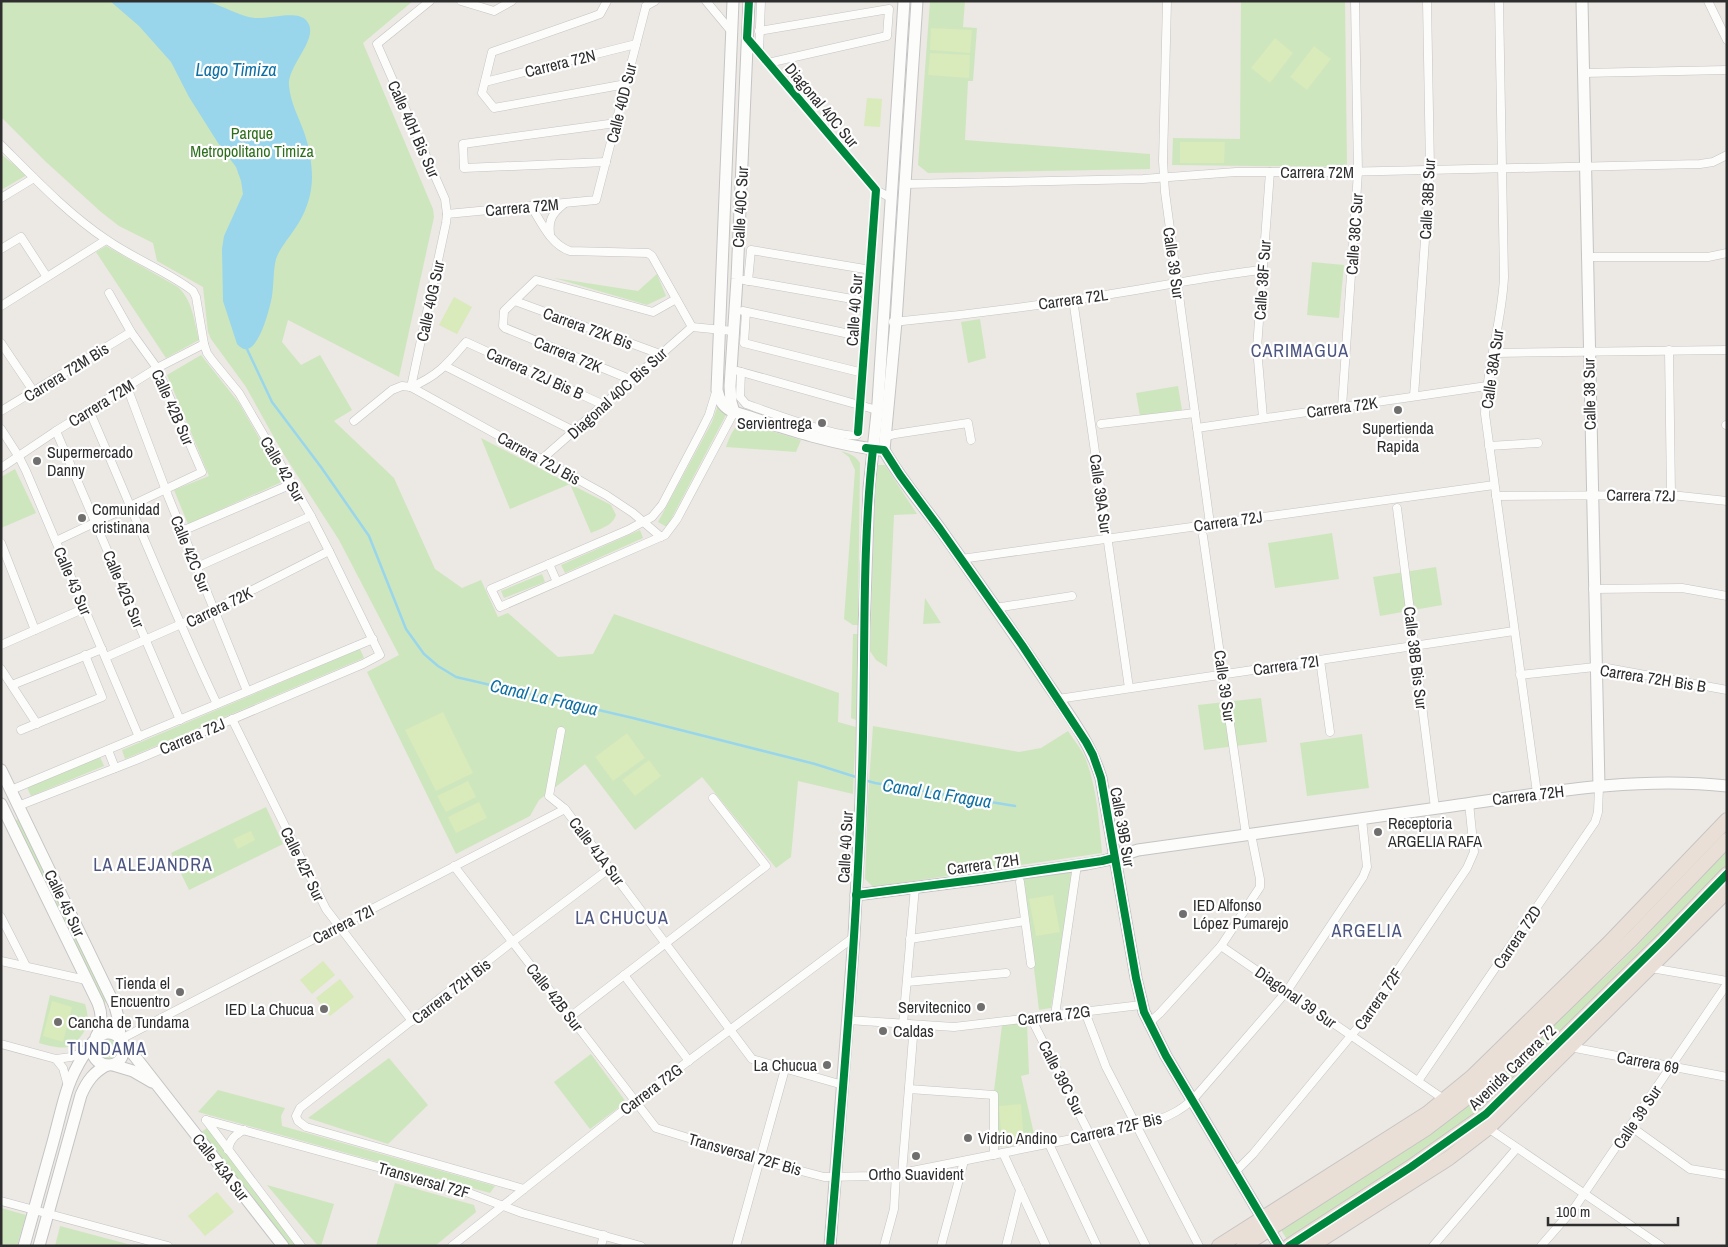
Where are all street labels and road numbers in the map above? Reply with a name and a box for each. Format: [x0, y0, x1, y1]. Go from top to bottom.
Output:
street label: Carrera 72N [522, 44, 598, 82]
street label: Diagonal 40C Sur [780, 58, 864, 152]
street label: Calle 40D Sur [600, 60, 642, 145]
street label: Calle 40H Bis Sur [383, 77, 446, 182]
street label: Calle 38B Sur [1414, 157, 1440, 240]
street label: Carrera 72M [1280, 161, 1354, 183]
street label: Calle 40C Sur [727, 165, 753, 248]
street label: Calle 38C Sur [1340, 192, 1368, 276]
street label: Carrera 72M [484, 193, 560, 221]
street label: Calle 39 Sur [1158, 226, 1190, 301]
street label: Calle 38F Sur [1248, 239, 1276, 321]
street label: Calle 40G Sur [411, 258, 449, 344]
street label: Calle 40 Sur [841, 273, 868, 347]
street label: Carrera 72L [1037, 283, 1110, 315]
street label: Carrera 72K Bis [541, 303, 635, 353]
street label: Calle 38A Sur [1476, 327, 1509, 410]
street label: Carrera 72K [531, 332, 605, 376]
street label: Carrera 72M Bis [20, 338, 112, 406]
street label: Carrera 72J Bis B [483, 342, 587, 404]
street label: Diagonal 40C Bis Sur [562, 342, 672, 444]
street label: Calle 38 Sur [1577, 357, 1601, 430]
street label: Calle 42B Sur [146, 366, 200, 449]
street label: Carrera 72M [65, 375, 137, 431]
street label: Carrera 72K [1305, 391, 1379, 423]
street label: Carrera 72J Bis [493, 426, 585, 490]
street label: Calle 42 Sur [255, 432, 311, 506]
street label: Calle 39A Sur [1085, 453, 1118, 536]
street label: Carrera 72J [1606, 483, 1676, 507]
street label: Carrera 72J [1192, 505, 1264, 537]
street label: Calle 42C Sur [166, 512, 217, 597]
street label: Calle 43 Sur [49, 543, 97, 619]
street label: Calle 42G Sur [98, 547, 150, 632]
street label: Carrera 72K [182, 581, 256, 633]
street label: Calle 38B Bis Sur [1399, 605, 1433, 711]
street label: Calle 39 Sur [1209, 649, 1241, 724]
street label: Carrera 72I [1252, 649, 1320, 681]
street label: Carrera 72H Bis B [1598, 659, 1708, 697]
street label: Carrera 72J [156, 712, 228, 760]
street label: Carrera 72H [1491, 780, 1565, 810]
street label: Calle 39B Sur [1105, 785, 1141, 869]
street label: Calle 40 Sur [832, 810, 858, 884]
street label: Calle 41A Sur [564, 812, 630, 890]
street label: Calle 42F Sur [276, 823, 331, 905]
street label: Carrera 72H [946, 848, 1020, 880]
street label: Calle 45 Sur [39, 866, 91, 941]
street label: Carrera 72I [308, 899, 378, 949]
street label: Carrera 72D [1488, 901, 1546, 973]
street label: Carrera 72H Bis [407, 953, 495, 1029]
street label: Calle 42B Sur [521, 958, 589, 1036]
street label: Diagonal 39 Sur [1251, 961, 1342, 1034]
street label: Carrera 72F [1349, 964, 1407, 1034]
street label: Carrera 72G [1016, 1000, 1092, 1030]
street label: Avenida Carrera 72 [1463, 1019, 1561, 1115]
street label: Calle 39C Sur [1034, 1037, 1091, 1120]
street label: Carrera 69 [1615, 1045, 1681, 1079]
street label: Carrera 72G [615, 1058, 687, 1120]
street label: Calle 39 Sur [1608, 1080, 1667, 1153]
street label: Carrera 72F Bis [1068, 1107, 1164, 1149]
street label: Transversal 72F Bis [686, 1127, 804, 1181]
street label: Calle 43A Sur [188, 1129, 255, 1206]
street label: Transversal 72F [376, 1156, 472, 1204]

